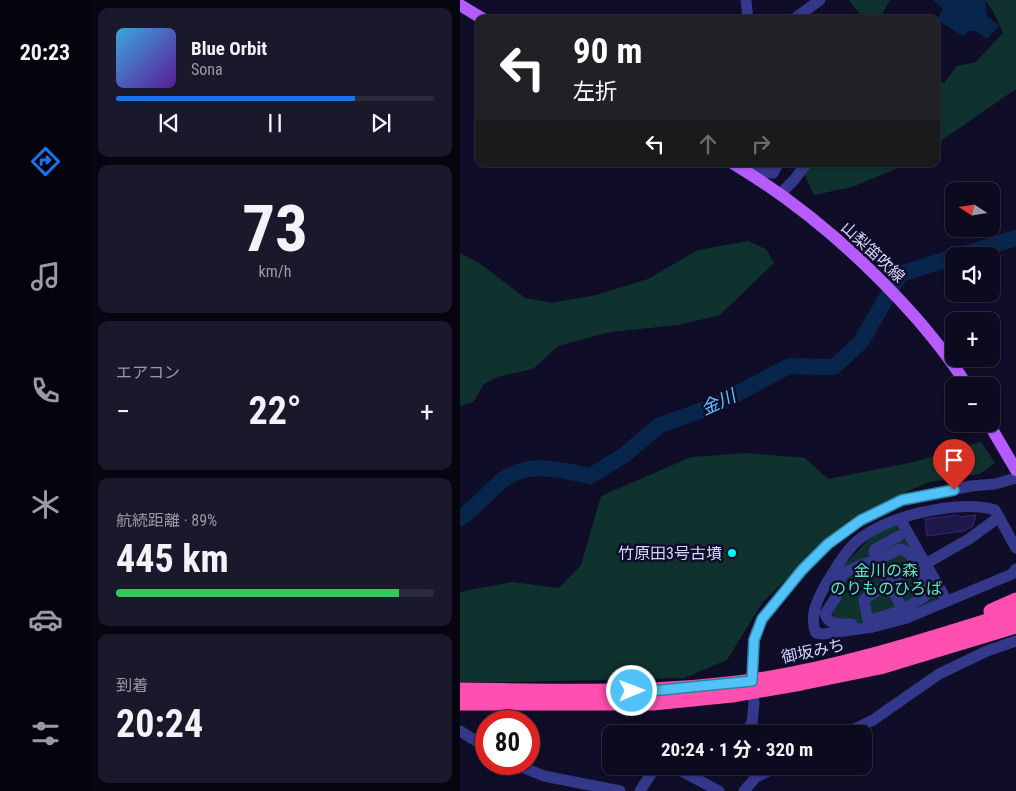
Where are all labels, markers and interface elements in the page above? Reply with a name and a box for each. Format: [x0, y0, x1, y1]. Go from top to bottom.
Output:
text: 90 m [573, 31, 642, 72]
icon: left [490, 35, 555, 100]
text: Blue Orbit [191, 37, 267, 60]
text: 20:23 [20, 40, 70, 65]
text: Sona [191, 60, 223, 79]
text: 左折 [573, 79, 617, 104]
icon: previous [155, 109, 183, 137]
icon: pause [261, 109, 289, 137]
icon: next [367, 109, 395, 137]
icon: left [641, 130, 669, 158]
icon: ahead [694, 130, 722, 158]
icon: right [747, 130, 775, 158]
icon: directions [28, 144, 63, 179]
north arrow [945, 182, 1000, 238]
map controls [945, 182, 1000, 432]
text: 73 [242, 191, 308, 267]
street label: 山梨笛吹線 [837, 218, 909, 286]
button: sound [945, 247, 1000, 302]
icon: music [28, 259, 63, 294]
text: km/h [259, 262, 291, 281]
button: + [945, 312, 1000, 367]
text: エアコン [116, 363, 180, 382]
icon: phone [28, 373, 63, 408]
button: − [945, 377, 1000, 432]
water label: 金川 [697, 384, 741, 419]
text: 22° [248, 389, 302, 433]
text: − [116, 395, 130, 428]
text: + [420, 395, 434, 428]
pin [933, 439, 975, 490]
icon: arrive [940, 446, 968, 474]
icon: climate [28, 487, 63, 522]
text: 航続距離 · 89% [116, 511, 217, 530]
text: 445 km [116, 537, 229, 581]
place label: 竹原田3号古墳 [618, 544, 722, 563]
marker: 竹原田3号古墳 [726, 547, 738, 559]
park label: 金川の森 のりものひろば [830, 561, 942, 598]
icon: car [28, 602, 63, 637]
street label: 御坂みち [780, 635, 846, 667]
position arrow [605, 664, 657, 716]
text: 到着 [116, 676, 148, 695]
text: 20:24 [116, 702, 203, 746]
speed limit sign: 80 [475, 710, 540, 775]
icon: filters [28, 716, 63, 751]
text: 20:24 · 1 分 · 320 m [661, 738, 813, 761]

